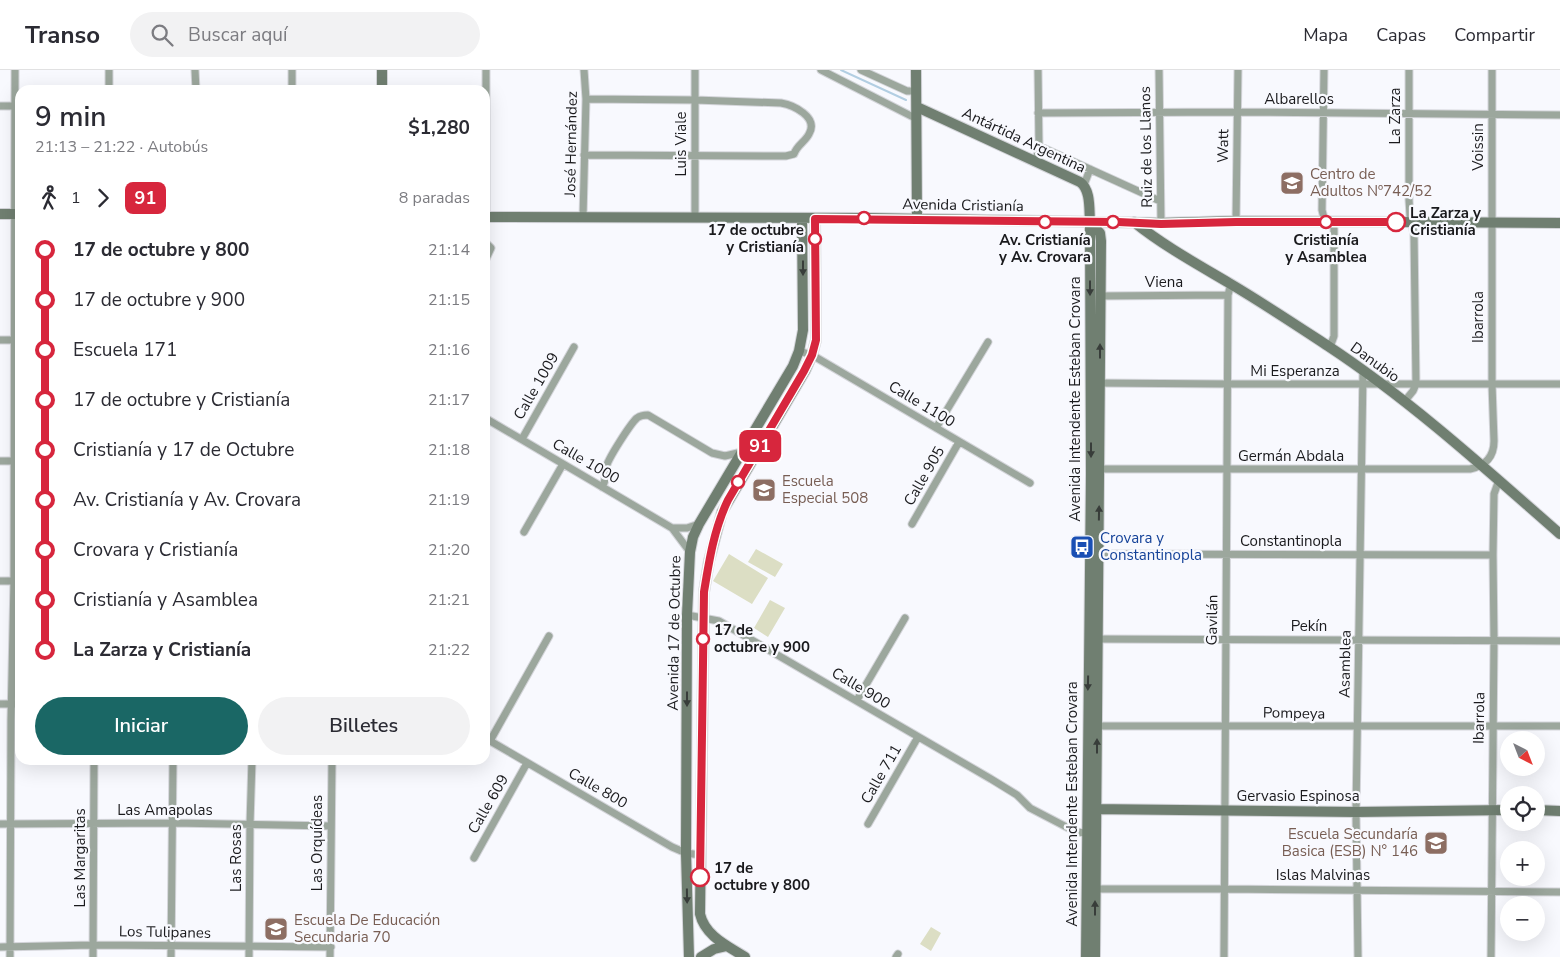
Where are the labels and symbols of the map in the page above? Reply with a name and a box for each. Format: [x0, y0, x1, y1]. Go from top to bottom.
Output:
street label: Ruiz de los Llanos [1135, 86, 1157, 208]
street label: La Zarza [1385, 88, 1405, 144]
street label: Albarellos [1264, 89, 1334, 109]
street label: José Hernández [560, 91, 582, 198]
street label: Antártida Argentina [959, 103, 1089, 177]
street label: Luis Viale [671, 111, 691, 177]
street label: Voissin [1468, 123, 1488, 172]
street label: Watt [1213, 128, 1233, 163]
place label: Centro de Adultos Nº742/52 [1310, 164, 1432, 201]
school or university icon: Centro de Adultos Nº742/52 [1279, 170, 1305, 196]
street label: Avenida Cristianía [902, 194, 1024, 216]
place label: La Zarza y Cristianía [1410, 203, 1481, 240]
unlabelled marker [857, 211, 871, 225]
marker: La Zarza y Cristianía [1386, 212, 1406, 232]
marker: Av. Cristianía y Av. Crovara [1038, 215, 1052, 229]
unlabelled marker [1106, 215, 1120, 229]
marker: Cristianía y Asamblea [1319, 215, 1333, 229]
place label: 17 de octubre y Cristianía [708, 220, 804, 257]
place label: Av. Cristianía y Av. Crovara [998, 230, 1091, 267]
place label: Cristianía y Asamblea [1284, 230, 1367, 267]
marker: 17 de octubre y Cristianía [808, 232, 822, 246]
one-way arrow [799, 260, 807, 276]
street label: Viena [1144, 272, 1183, 292]
street label: Avenida Intendente Esteban Crovara [1065, 276, 1085, 522]
one-way arrow [1086, 280, 1094, 296]
street label: Ibarrola [1468, 291, 1488, 343]
street label: Danubio [1346, 337, 1404, 387]
one-way arrow [1096, 343, 1104, 359]
street label: Calle 1009 [509, 349, 563, 423]
street label: Mi Esperanza [1250, 361, 1340, 381]
street label: Calle 1100 [885, 376, 959, 432]
line badge: 91 [738, 430, 782, 462]
street label: Calle 1000 [549, 434, 623, 488]
street label: Calle 905 [899, 443, 949, 509]
one-way arrow [1087, 443, 1095, 459]
street label: Germán Abdala [1238, 446, 1344, 466]
place label: Escuela Especial 508 [782, 471, 868, 508]
unlabelled marker [731, 475, 745, 489]
school or university icon: Escuela Especial 508 [751, 477, 777, 503]
one-way arrow [1095, 505, 1103, 521]
place label: Crovara y Constantinopla [1100, 528, 1202, 565]
street label: Constantinopla [1240, 531, 1342, 551]
bus stop icon: Crovara y Constantinopla [1069, 534, 1095, 560]
street label: Avenida 17 de Octubre [663, 555, 685, 711]
street label: Gavilán [1202, 594, 1222, 646]
street label: Pekín [1291, 616, 1327, 636]
place label: 17 de octubre y 900 [714, 620, 810, 657]
street label: Asamblea [1334, 630, 1356, 698]
marker: 17 de octubre y 900 [696, 632, 710, 646]
street label: Calle 900 [828, 663, 894, 713]
one-way arrow [1084, 675, 1092, 691]
street label: Avenida Intendente Esteban Crovara [1062, 681, 1082, 927]
one-way arrow [683, 691, 691, 707]
street label: Ibarrola [1469, 692, 1489, 744]
street label: Pompeya [1263, 702, 1325, 724]
north arrow [1500, 731, 1545, 776]
one-way arrow [1093, 738, 1101, 754]
street label: Calle 711 [856, 741, 906, 807]
street label: Calle 800 [565, 763, 631, 813]
street label: Calle 609 [463, 771, 513, 837]
street label: Gervasio Espinosa [1236, 786, 1360, 806]
street label: Las Orquídeas [307, 795, 327, 891]
street label: Las Amapolas [117, 800, 213, 820]
street label: Las Margaritas [70, 808, 90, 908]
street label: Las Rosas [226, 824, 246, 892]
place label: Escuela Secundaría Basica (ESB) N° 146 [1282, 824, 1418, 861]
school or university icon: Escuela Secundaría Basica (ESB) N° 146 [1423, 830, 1449, 856]
place label: 17 de octubre y 800 [714, 858, 810, 895]
street label: Islas Malvinas [1276, 865, 1370, 885]
marker: 17 de octubre y 800 [690, 867, 710, 887]
one-way arrow [684, 888, 692, 904]
one-way arrow [1091, 900, 1099, 916]
place label: Escuela De Educación Secundaria 70 [294, 910, 440, 947]
school or university icon: Escuela De Educación Secundaria 70 [263, 916, 289, 942]
street label: Los Tulipanes [119, 921, 211, 943]

